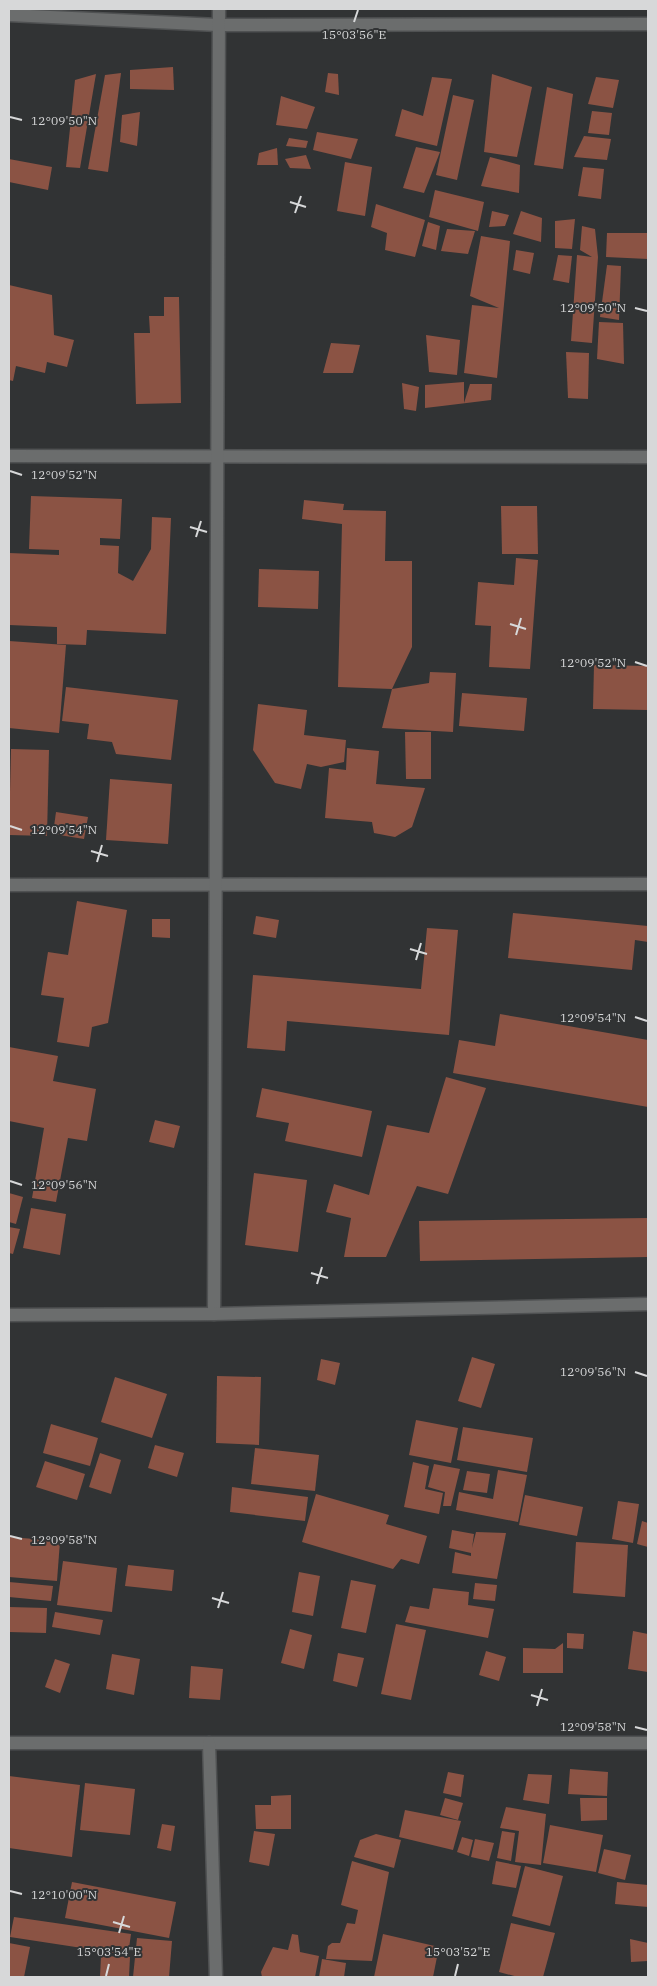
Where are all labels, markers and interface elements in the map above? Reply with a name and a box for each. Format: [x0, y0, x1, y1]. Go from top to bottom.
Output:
text: 15°03'56"E [322, 27, 386, 42]
text: 12°09'50"N [31, 113, 97, 128]
text: 12°09'50"N [560, 300, 626, 315]
text: 12°09'52"N [31, 467, 97, 482]
text: 12°09'52"N [560, 655, 626, 670]
text: 12°09'54"N [31, 822, 97, 837]
text: 12°09'54"N [560, 1010, 626, 1025]
text: 12°09'56"N [31, 1177, 97, 1192]
text: 12°09'56"N [560, 1364, 626, 1379]
text: 12°09'58"N [31, 1532, 97, 1547]
text: 12°09'58"N [560, 1719, 626, 1734]
text: 12°10'00"N [31, 1887, 97, 1902]
text: 15°03'54"E [77, 1944, 141, 1959]
text: 15°03'52"E [426, 1944, 490, 1959]

